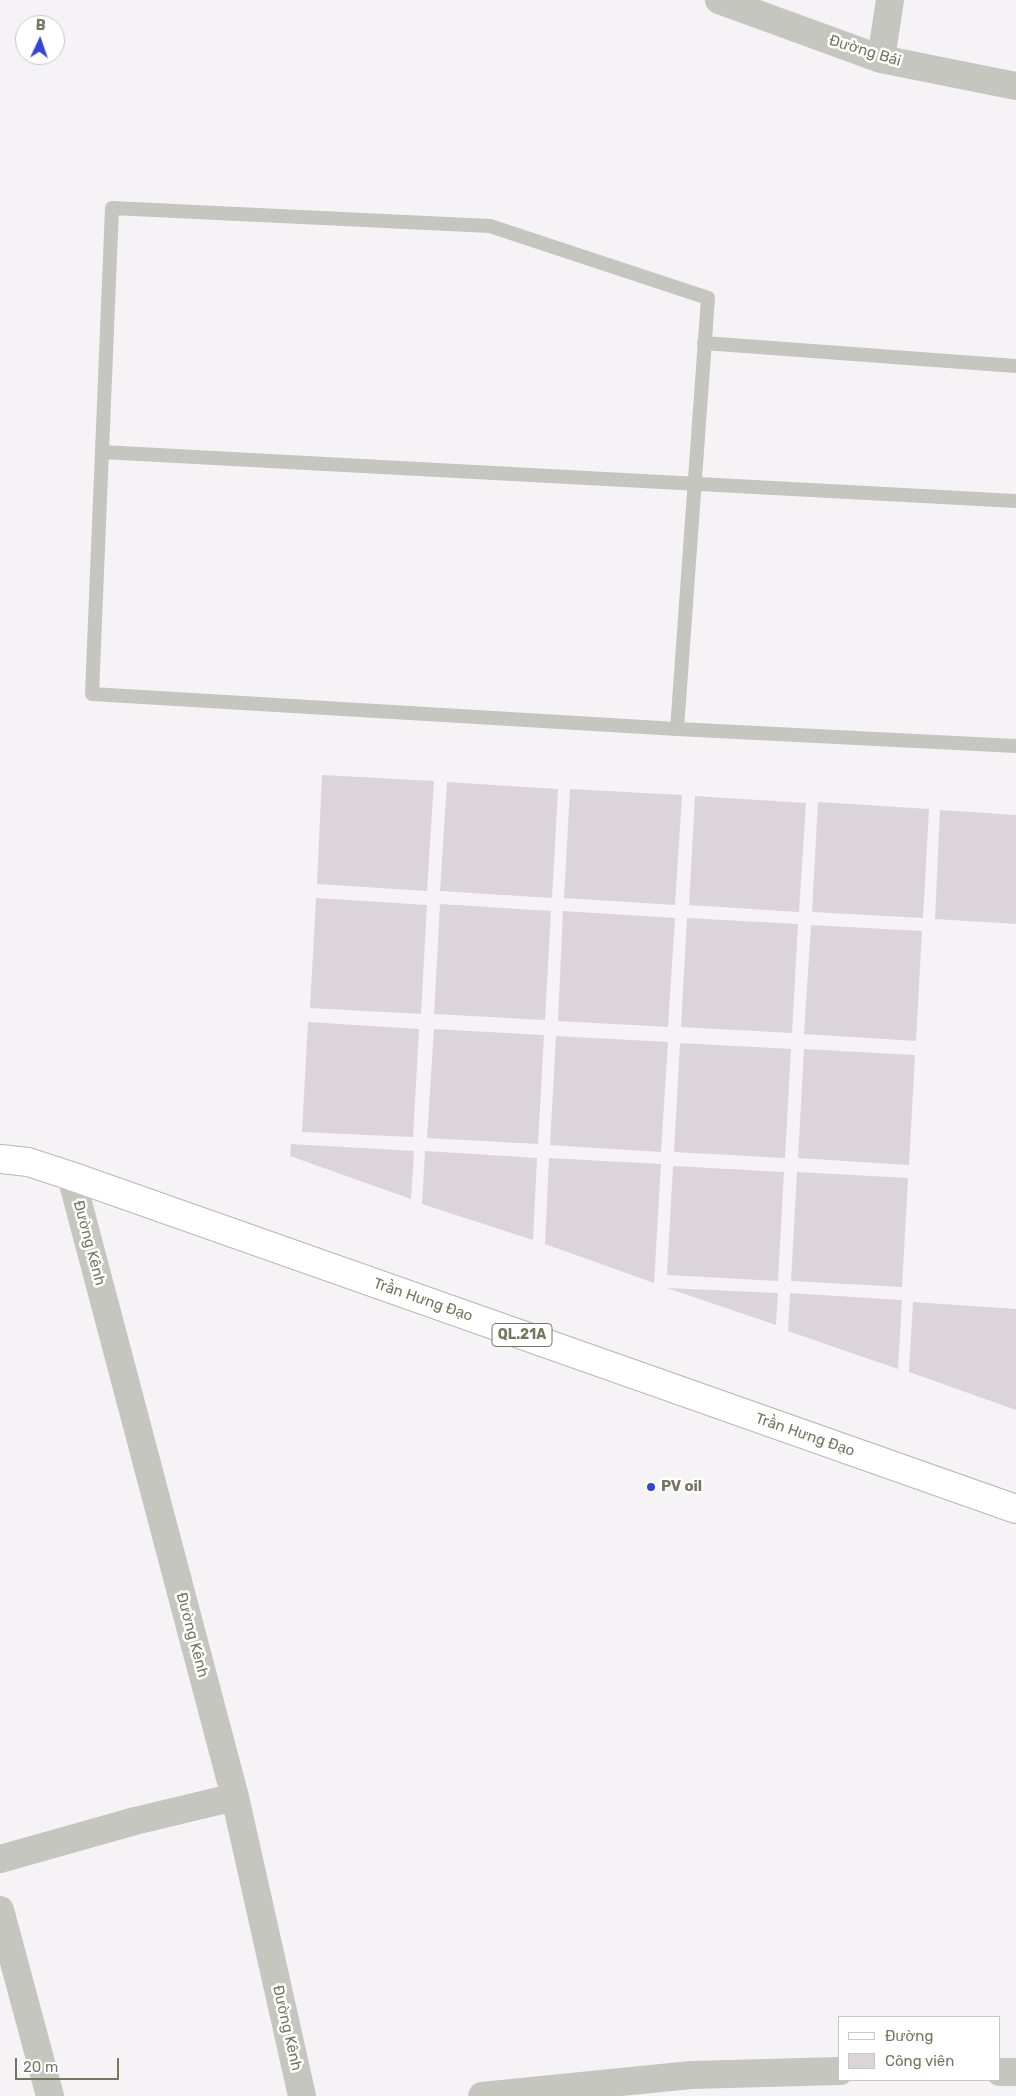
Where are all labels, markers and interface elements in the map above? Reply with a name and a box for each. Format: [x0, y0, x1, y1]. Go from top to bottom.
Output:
north arrow [15, 15, 65, 65]
text: B [35, 17, 46, 34]
street label: Đường Bái [827, 32, 903, 70]
street label: Đường Kênh [69, 1199, 109, 1287]
street label: Trần Hưng Đạo [371, 1275, 475, 1325]
road number: QL.21A [492, 1324, 552, 1346]
street label: Trần Hưng Đạo [753, 1410, 857, 1460]
place label: PV oil [661, 1478, 702, 1496]
marker: PV oil [645, 1481, 657, 1493]
street label: Đường Kênh [172, 1591, 212, 1679]
street label: Đường Kênh [268, 1983, 306, 2073]
legend [838, 2016, 1001, 2081]
text: Đường [885, 2027, 933, 2045]
scale bar [18, 2048, 121, 2080]
text: Công viên [885, 2052, 954, 2070]
text: 20 m [23, 2058, 58, 2076]

